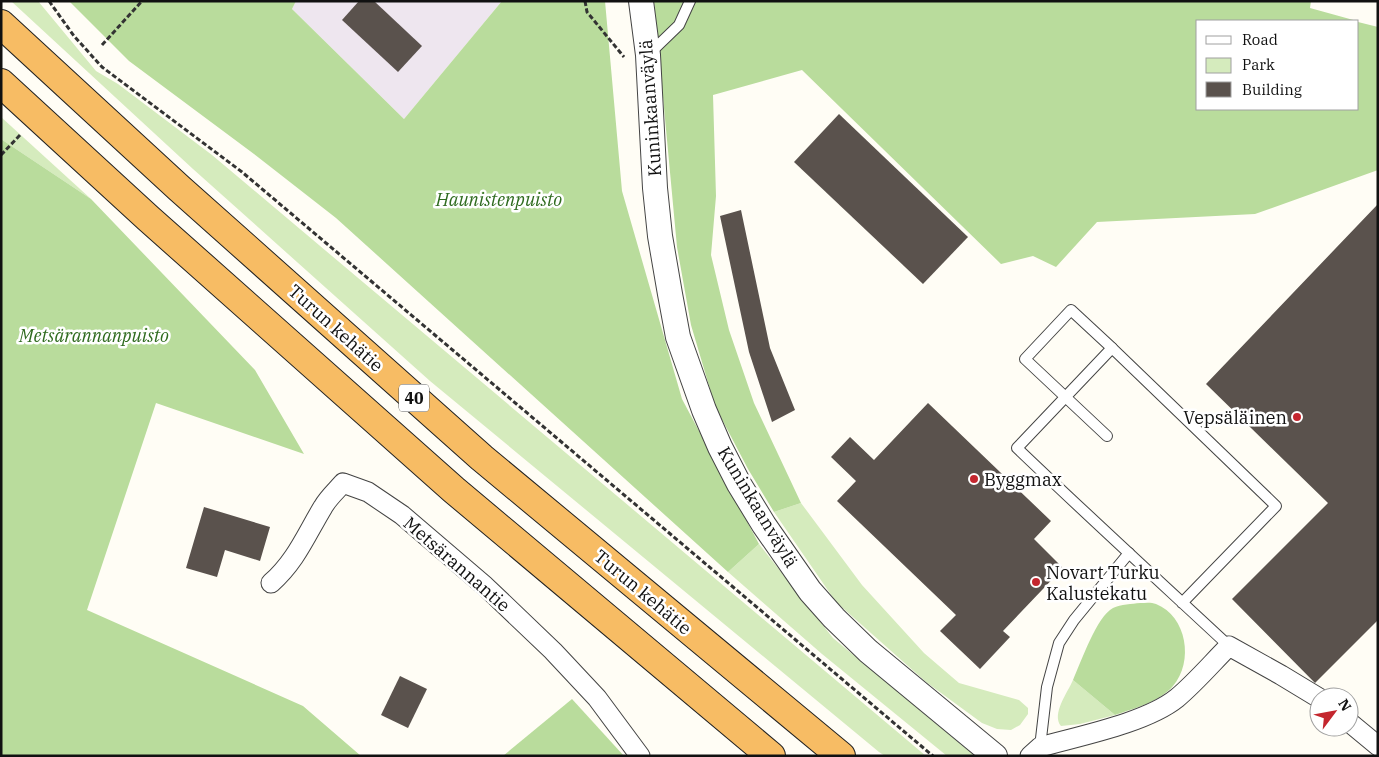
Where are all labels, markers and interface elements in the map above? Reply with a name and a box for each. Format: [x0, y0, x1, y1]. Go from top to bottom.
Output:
legend [1196, 20, 1359, 110]
text: Road [1242, 30, 1278, 49]
street label: Kuninkaanväylä [634, 39, 666, 177]
text: Park [1242, 55, 1275, 74]
text: Building [1242, 80, 1302, 99]
park label: Haunistenpuisto [435, 188, 562, 211]
street label: Turun kehätie [284, 279, 388, 377]
park label: Metsärannanpuisto [18, 324, 169, 347]
road number: 40 [399, 384, 429, 412]
place label: Vepsäläinen [1183, 406, 1287, 429]
marker: Vepsäläinen [1291, 411, 1303, 423]
street label: Kuninkaanväylä [713, 442, 803, 572]
place label: Byggmax [984, 468, 1062, 491]
marker: Byggmax [968, 473, 980, 485]
street label: Metsärannantie [399, 511, 515, 617]
street label: Turun kehätie [590, 545, 696, 639]
place label: Novart Turku Kalustekatu [1046, 561, 1160, 605]
marker: Novart Turku Kalustekatu [1030, 576, 1042, 588]
north arrow [1309, 687, 1359, 737]
text: N [1334, 696, 1356, 715]

